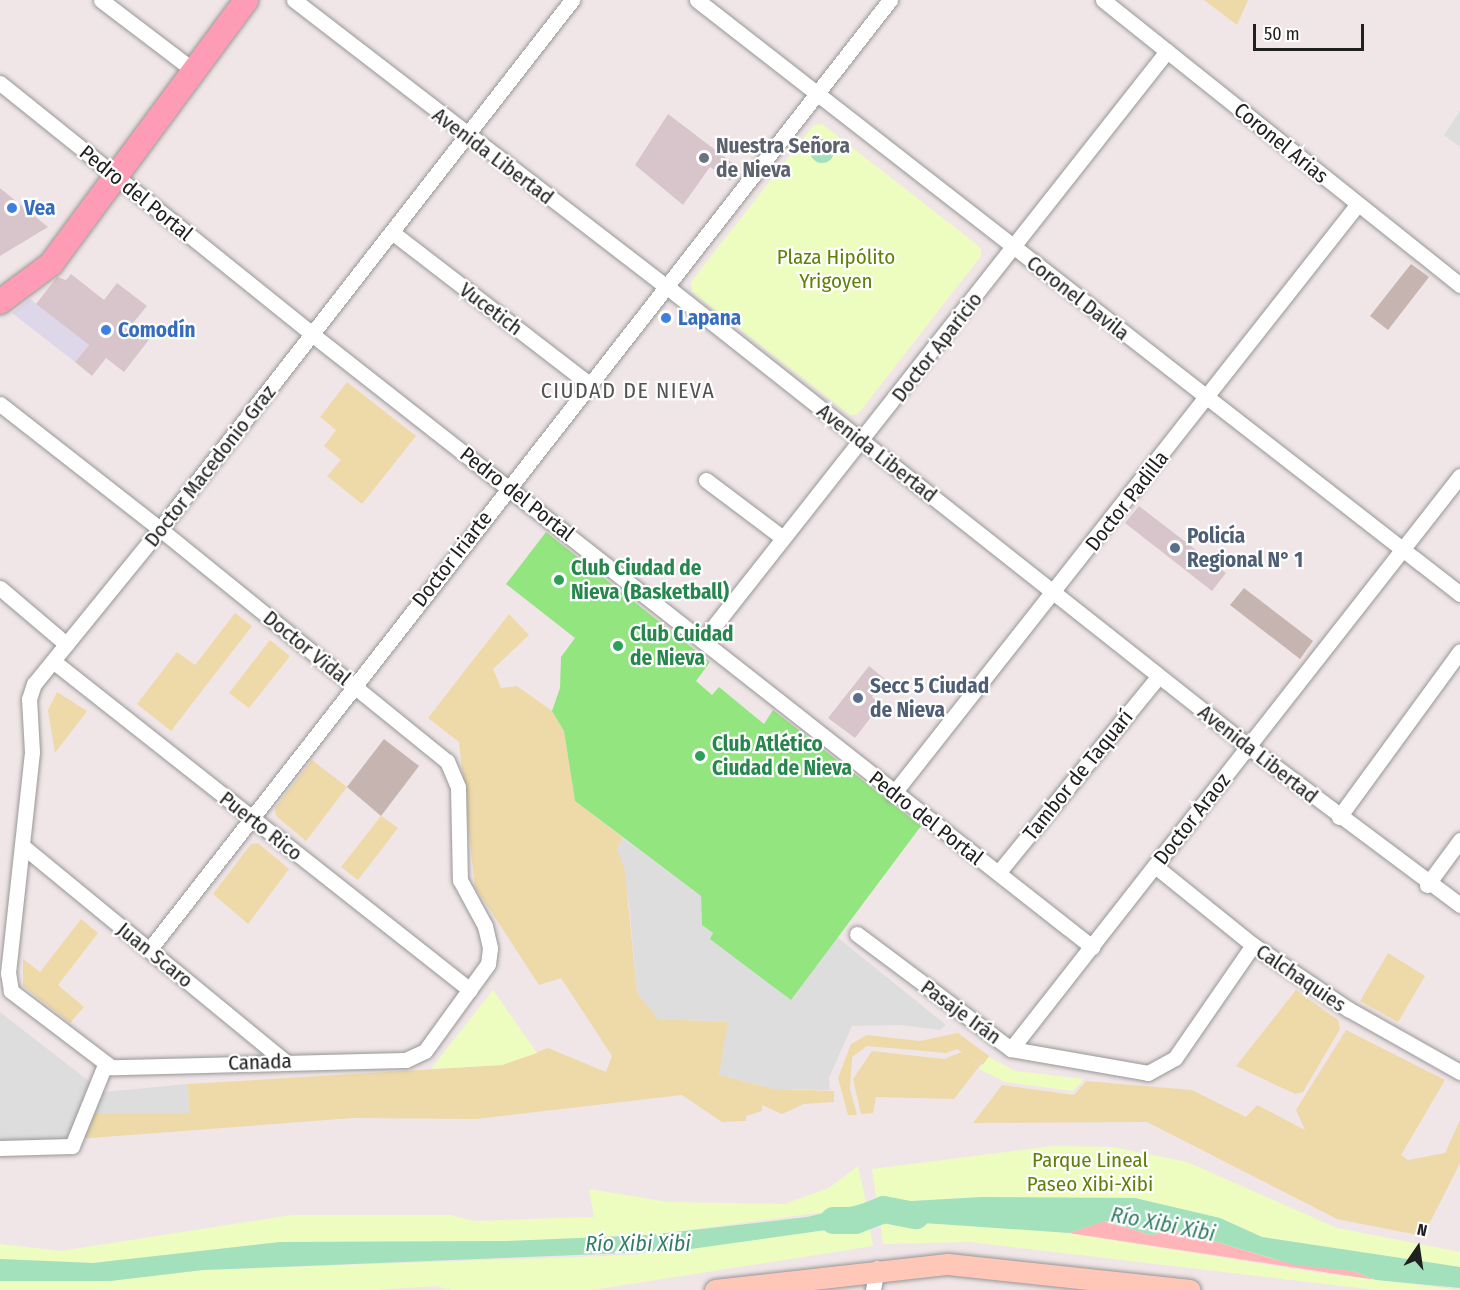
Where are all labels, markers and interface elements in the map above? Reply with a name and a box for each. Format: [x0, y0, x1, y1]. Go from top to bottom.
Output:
scale bar [1256, 12, 1367, 50]
text: 50 m [1264, 23, 1300, 45]
street label: Coronel Arias [1229, 97, 1333, 189]
street label: Avenida Libertad [427, 102, 559, 210]
place label: Nuestra Señora de Nieva [716, 133, 850, 183]
street label: Pedro del Portal [74, 140, 198, 246]
marker: Nuestra Señora de Nieva [697, 151, 711, 165]
place label: Vea [24, 195, 55, 221]
marker: Vea [5, 201, 19, 215]
park label: Plaza Hipólito Yrigoyen [777, 244, 895, 294]
street label: Coronel Davila [1022, 250, 1134, 346]
street label: Vucetich [454, 277, 528, 341]
street label: Doctor Aparicio [886, 287, 988, 407]
place label: Lapana [678, 305, 741, 331]
marker: Lapana [659, 311, 673, 325]
place label: Comodín [118, 317, 195, 343]
marker: Comodín [99, 323, 113, 337]
district label: CIUDAD DE NIEVA [541, 378, 715, 404]
street label: Doctor Macedonio Graz [139, 380, 281, 552]
street label: Avenida Libertad [812, 398, 942, 508]
street label: Pedro del Portal [455, 442, 579, 546]
street label: Doctor Padilla [1080, 446, 1174, 556]
street label: Doctor Iriarte [407, 506, 497, 612]
place label: Policía Regional N° 1 [1187, 523, 1303, 573]
marker: Policía Regional N° 1 [1168, 541, 1182, 555]
place label: Club Ciudad de Nieva (Basketball) [571, 555, 729, 605]
marker: Club Ciudad de Nieva (Basketball) [552, 573, 566, 587]
street label: Doctor Vidal [258, 605, 356, 691]
place label: Club Cuidad de Nieva [630, 621, 734, 671]
marker: Club Cuidad de Nieva [611, 639, 625, 653]
place label: Secc 5 Ciudad de Nieva [870, 673, 989, 723]
marker: Secc 5 Ciudad de Nieva [851, 691, 865, 705]
street label: Avenida Libertad [1193, 699, 1323, 809]
street label: Tambor de Taquarí [1018, 705, 1138, 845]
place label: Club Atlético Ciudad de Nieva [712, 731, 852, 781]
marker: Club Atlético Ciudad de Nieva [693, 749, 707, 763]
street label: Pedro del Portal [864, 766, 988, 870]
street label: Doctor Araoz [1148, 768, 1236, 870]
street label: Puerto Rico [215, 786, 307, 866]
street label: Juan Scaro [112, 917, 198, 993]
street label: Calchaquies [1251, 939, 1351, 1017]
street label: Pasaje Irán [916, 974, 1006, 1050]
street label: Canada [228, 1048, 292, 1076]
park label: Parque Lineal Paseo Xibi-Xibi [1027, 1147, 1153, 1197]
water label: Río Xibi Xibi [1109, 1201, 1217, 1247]
north arrow [1388, 1218, 1448, 1278]
text: N [1415, 1220, 1429, 1240]
water label: Río Xibi Xibi [585, 1231, 691, 1257]

